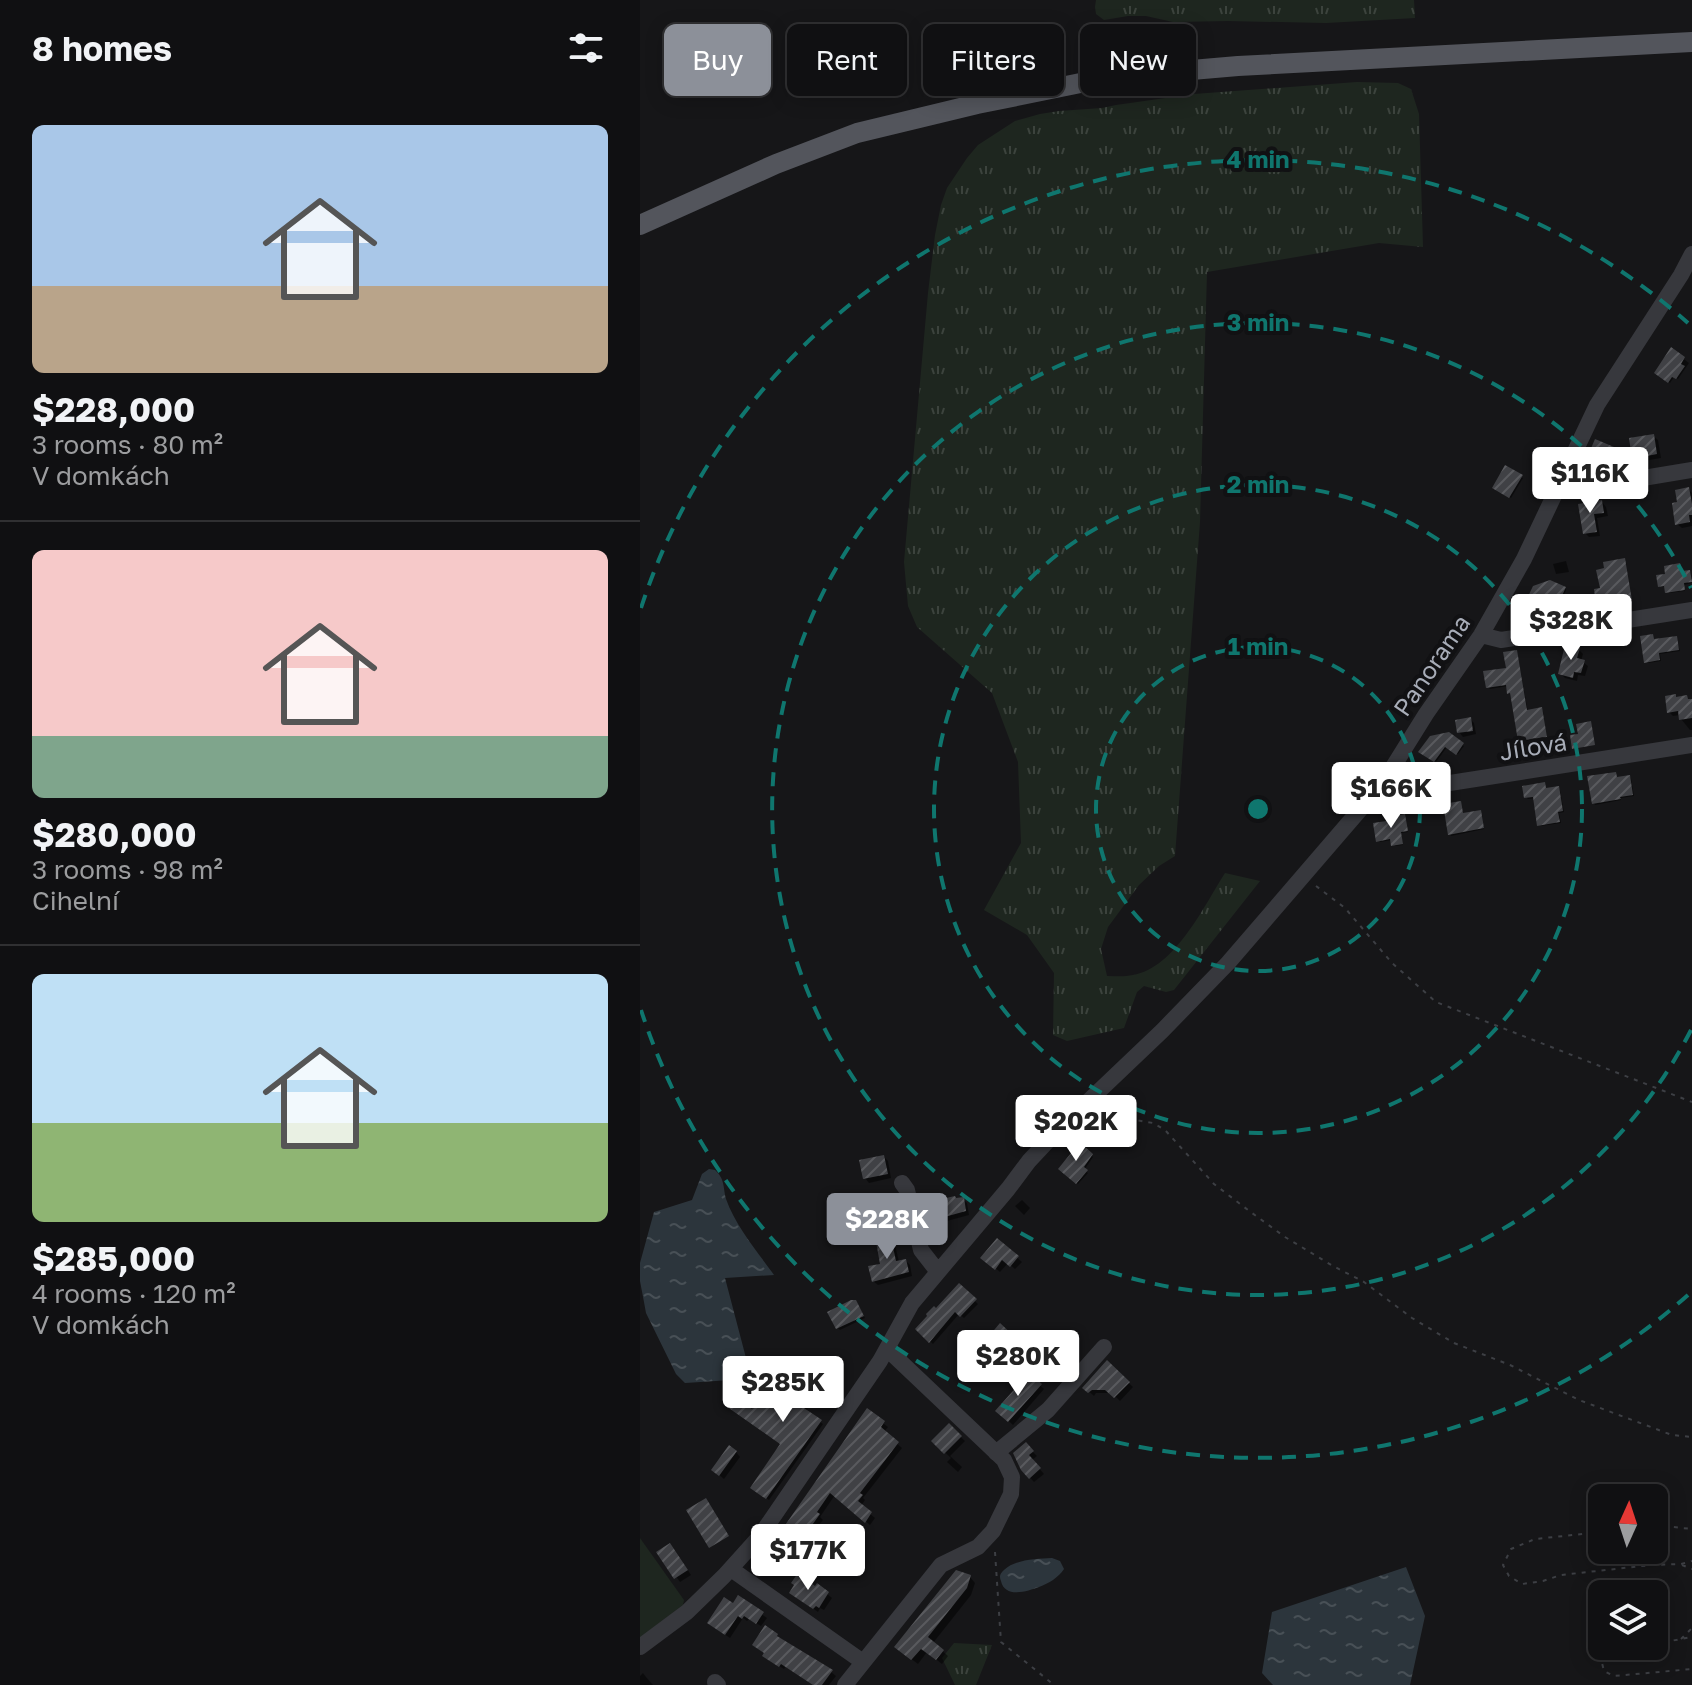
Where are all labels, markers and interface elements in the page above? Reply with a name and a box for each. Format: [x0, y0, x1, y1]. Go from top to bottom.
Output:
chip: Buy [664, 24, 771, 96]
chip: Rent [787, 24, 907, 96]
chip: Filters [923, 24, 1064, 96]
chip: New [1080, 24, 1196, 96]
icon: filters [564, 26, 608, 70]
text: 8 homes [32, 28, 172, 68]
text: 4 min [1226, 144, 1290, 173]
icon: home [248, 177, 392, 321]
text: 3 min [1227, 307, 1289, 336]
text: $228,000 [32, 389, 195, 429]
text: 3 rooms · 80 m² [32, 429, 223, 460]
pin: $116K [1534, 447, 1646, 515]
text: $116K [1550, 457, 1630, 488]
text: V domkách [32, 460, 170, 491]
text: 2 min [1227, 469, 1289, 498]
pin: $328K [1515, 594, 1627, 662]
icon: home [248, 602, 392, 746]
text: $328K [1529, 604, 1613, 635]
street label: Panorama [1387, 609, 1475, 721]
text: 1 min [1228, 631, 1288, 660]
street label: Jílová [1497, 726, 1569, 766]
pin: $166K [1335, 762, 1447, 830]
text: $166K [1350, 772, 1432, 803]
centre of rings [1244, 795, 1272, 823]
text: $280,000 [32, 814, 197, 854]
text: 3 rooms · 98 m² [32, 854, 223, 885]
text: Cihelní [32, 885, 119, 916]
icon: home [248, 1026, 392, 1170]
pin: $202K [1020, 1095, 1132, 1163]
text: $202K [1034, 1105, 1118, 1136]
pin: $228K [831, 1193, 943, 1261]
text: $228K [845, 1203, 929, 1234]
text: $285,000 [32, 1238, 195, 1278]
text: 4 rooms · 120 m² [32, 1278, 236, 1309]
text: V domkách [32, 1309, 170, 1340]
pin: $280K [962, 1330, 1074, 1398]
text: $280K [975, 1340, 1061, 1371]
pin: $285K [727, 1356, 839, 1424]
text: $285K [741, 1366, 825, 1397]
north arrow [1588, 1484, 1668, 1564]
map controls [1588, 1484, 1668, 1660]
pin: $177K [752, 1524, 864, 1592]
text: $177K [769, 1534, 847, 1565]
button: layers [1588, 1580, 1668, 1660]

